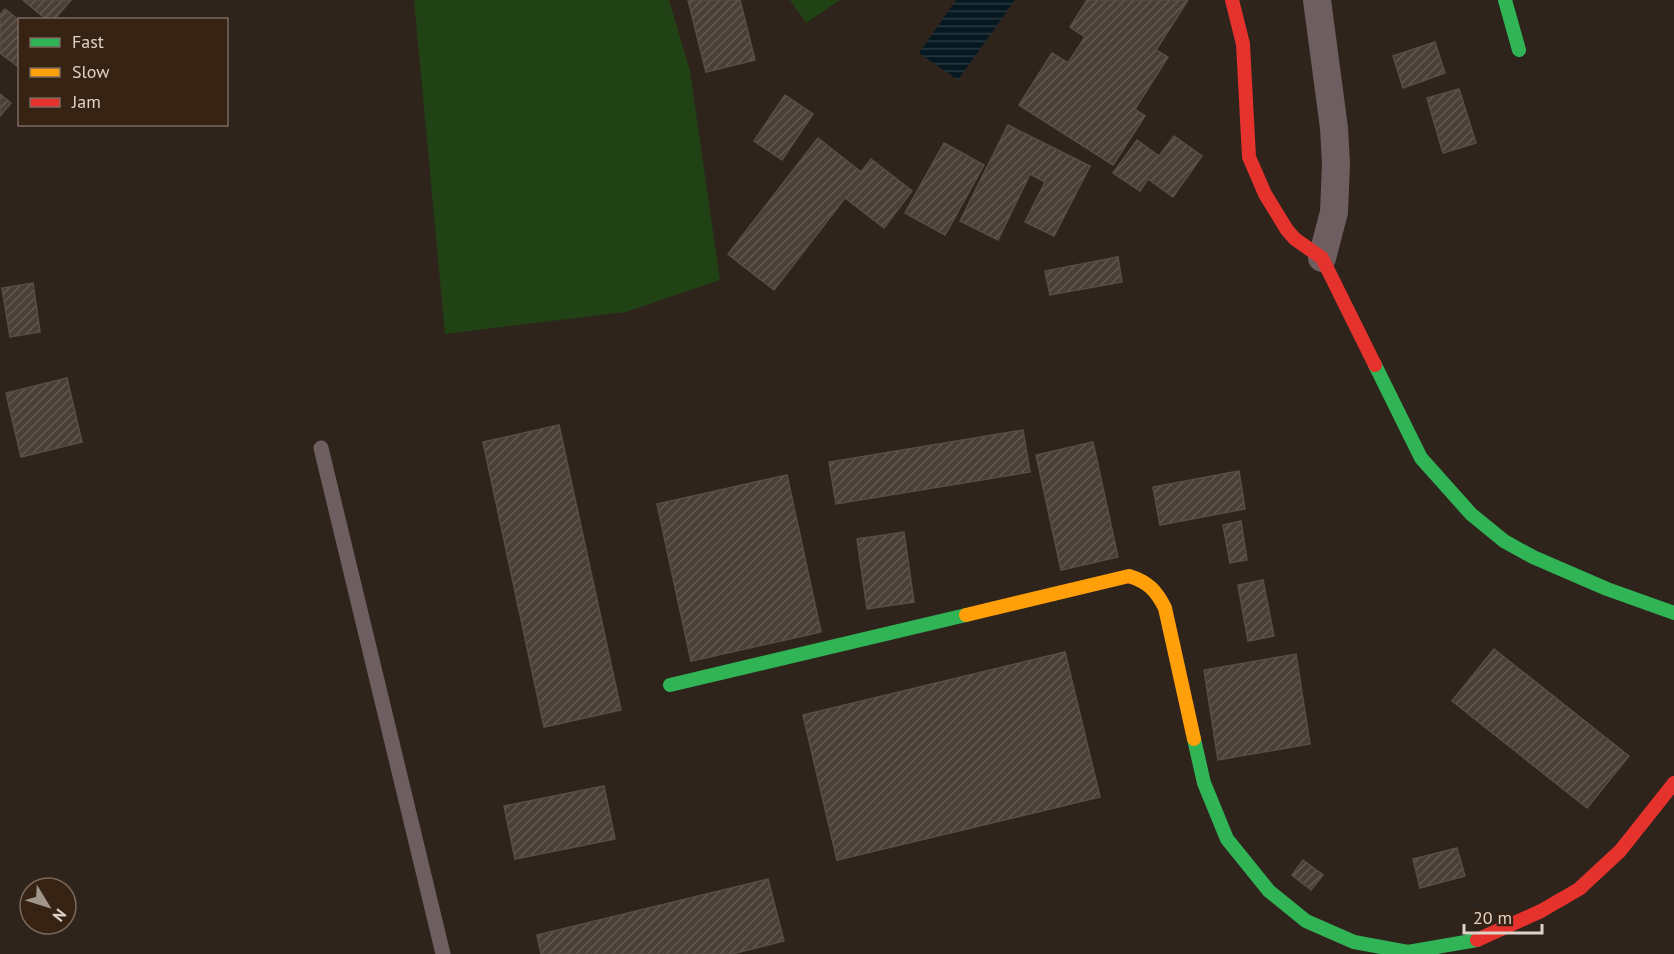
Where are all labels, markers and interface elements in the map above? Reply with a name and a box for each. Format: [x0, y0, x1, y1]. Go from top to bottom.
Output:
legend [18, 18, 228, 126]
text: Fast [72, 30, 104, 53]
text: Slow [72, 60, 110, 83]
text: Jam [71, 90, 101, 113]
north arrow [18, 876, 78, 936]
scale bar [1464, 897, 1542, 935]
text: N [49, 905, 71, 926]
text: 20 m [1473, 906, 1512, 929]

